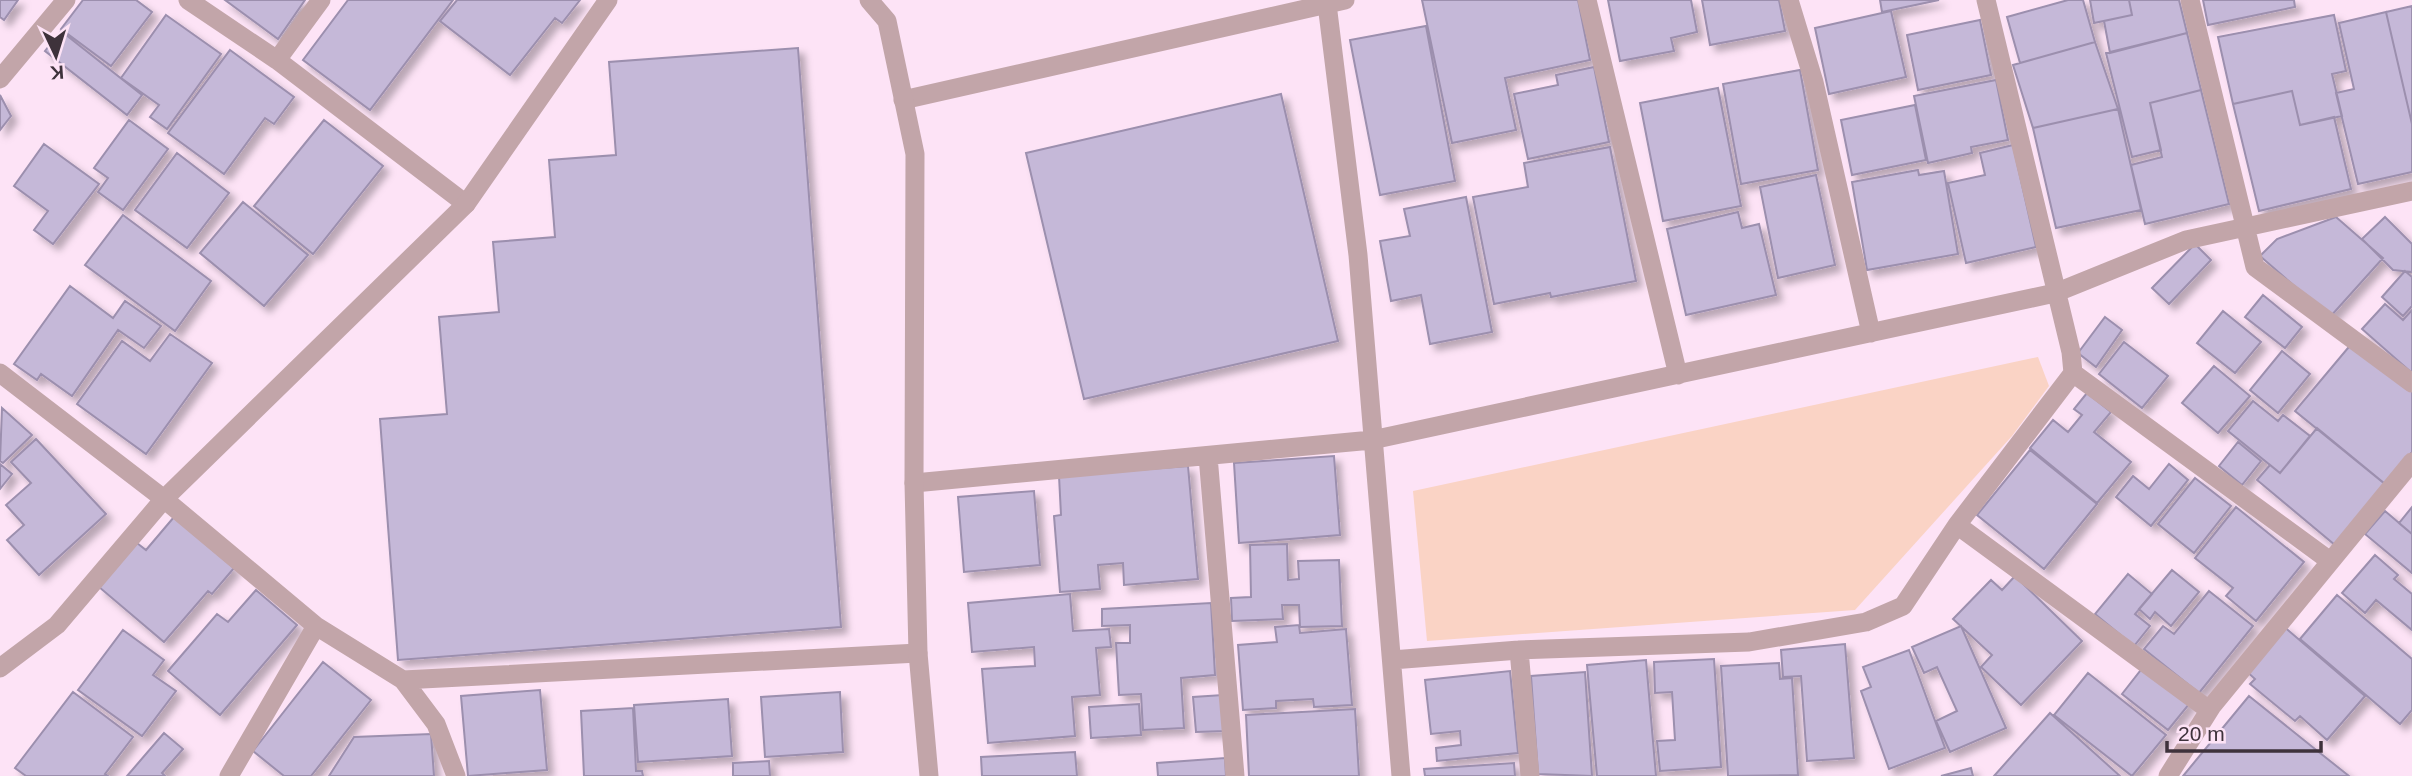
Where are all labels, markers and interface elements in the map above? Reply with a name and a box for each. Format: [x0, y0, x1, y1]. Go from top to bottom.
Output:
north arrow [21, 21, 91, 91]
text: K [49, 62, 65, 83]
scale bar [2167, 710, 2321, 754]
text: 20 m [2178, 722, 2225, 745]

